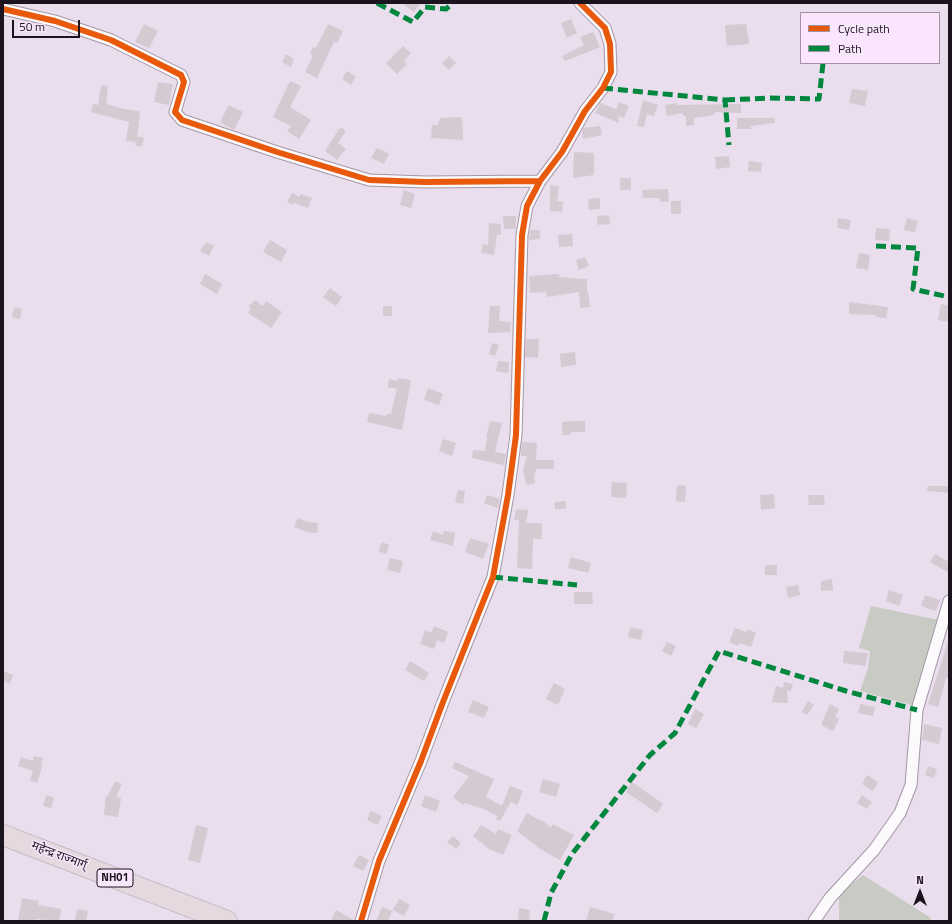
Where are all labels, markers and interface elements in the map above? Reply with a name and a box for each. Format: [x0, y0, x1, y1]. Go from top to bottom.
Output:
scale bar [14, 12, 82, 38]
legend [800, 12, 940, 64]
text: 50 m [19, 17, 45, 36]
text: Cycle path [838, 19, 890, 38]
text: Path [838, 39, 862, 58]
street label: महेन्द्र राज्मार्ग् [29, 839, 89, 873]
road number: NH01 [97, 869, 133, 887]
north arrow [900, 872, 940, 912]
text: N [916, 872, 924, 888]

